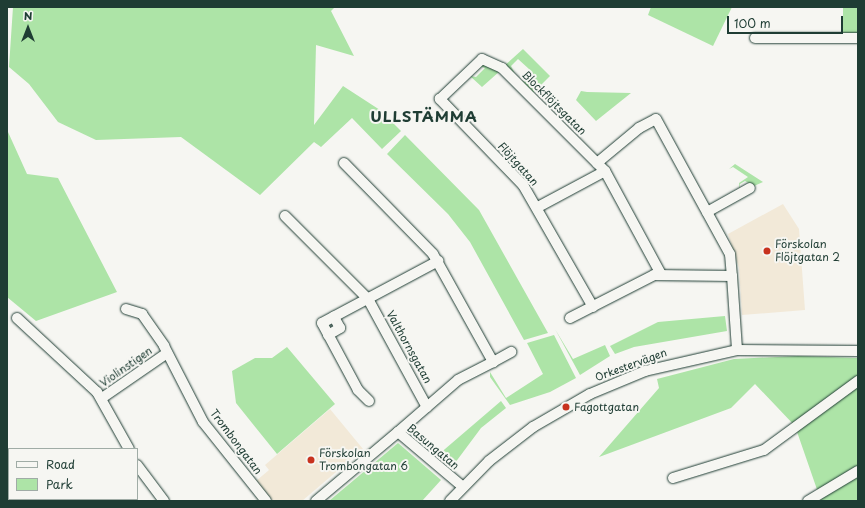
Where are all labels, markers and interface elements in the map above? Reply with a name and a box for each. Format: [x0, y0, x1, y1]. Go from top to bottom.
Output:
text: N [24, 7, 32, 24]
north arrow [8, 8, 48, 48]
scale bar [729, 8, 845, 34]
text: 100 m [734, 14, 771, 32]
street label: Blockflöjtsgatan [519, 68, 589, 138]
district label: ULLSTÄMMA [370, 107, 478, 125]
street label: Flöjtgatan [495, 140, 541, 188]
place label: Förskolan Flöjtgatan 2 [775, 238, 840, 264]
marker: Förskolan Flöjtgatan 2 [762, 246, 772, 256]
street label: Valthornsgatan [384, 308, 434, 386]
street label: Violinstigen [97, 344, 155, 390]
street label: Orkestervägen [593, 346, 669, 384]
place label: Fagottgatan [574, 400, 639, 414]
marker: Fagottgatan [561, 402, 571, 412]
street label: Trombongatan [207, 407, 265, 477]
street label: Basungatan [404, 421, 462, 473]
place label: Förskolan Trombongatan 6 [319, 447, 408, 473]
legend [8, 448, 138, 500]
text: Road [46, 455, 75, 473]
marker: Förskolan Trombongatan 6 [306, 455, 316, 465]
text: Park [46, 475, 73, 493]

